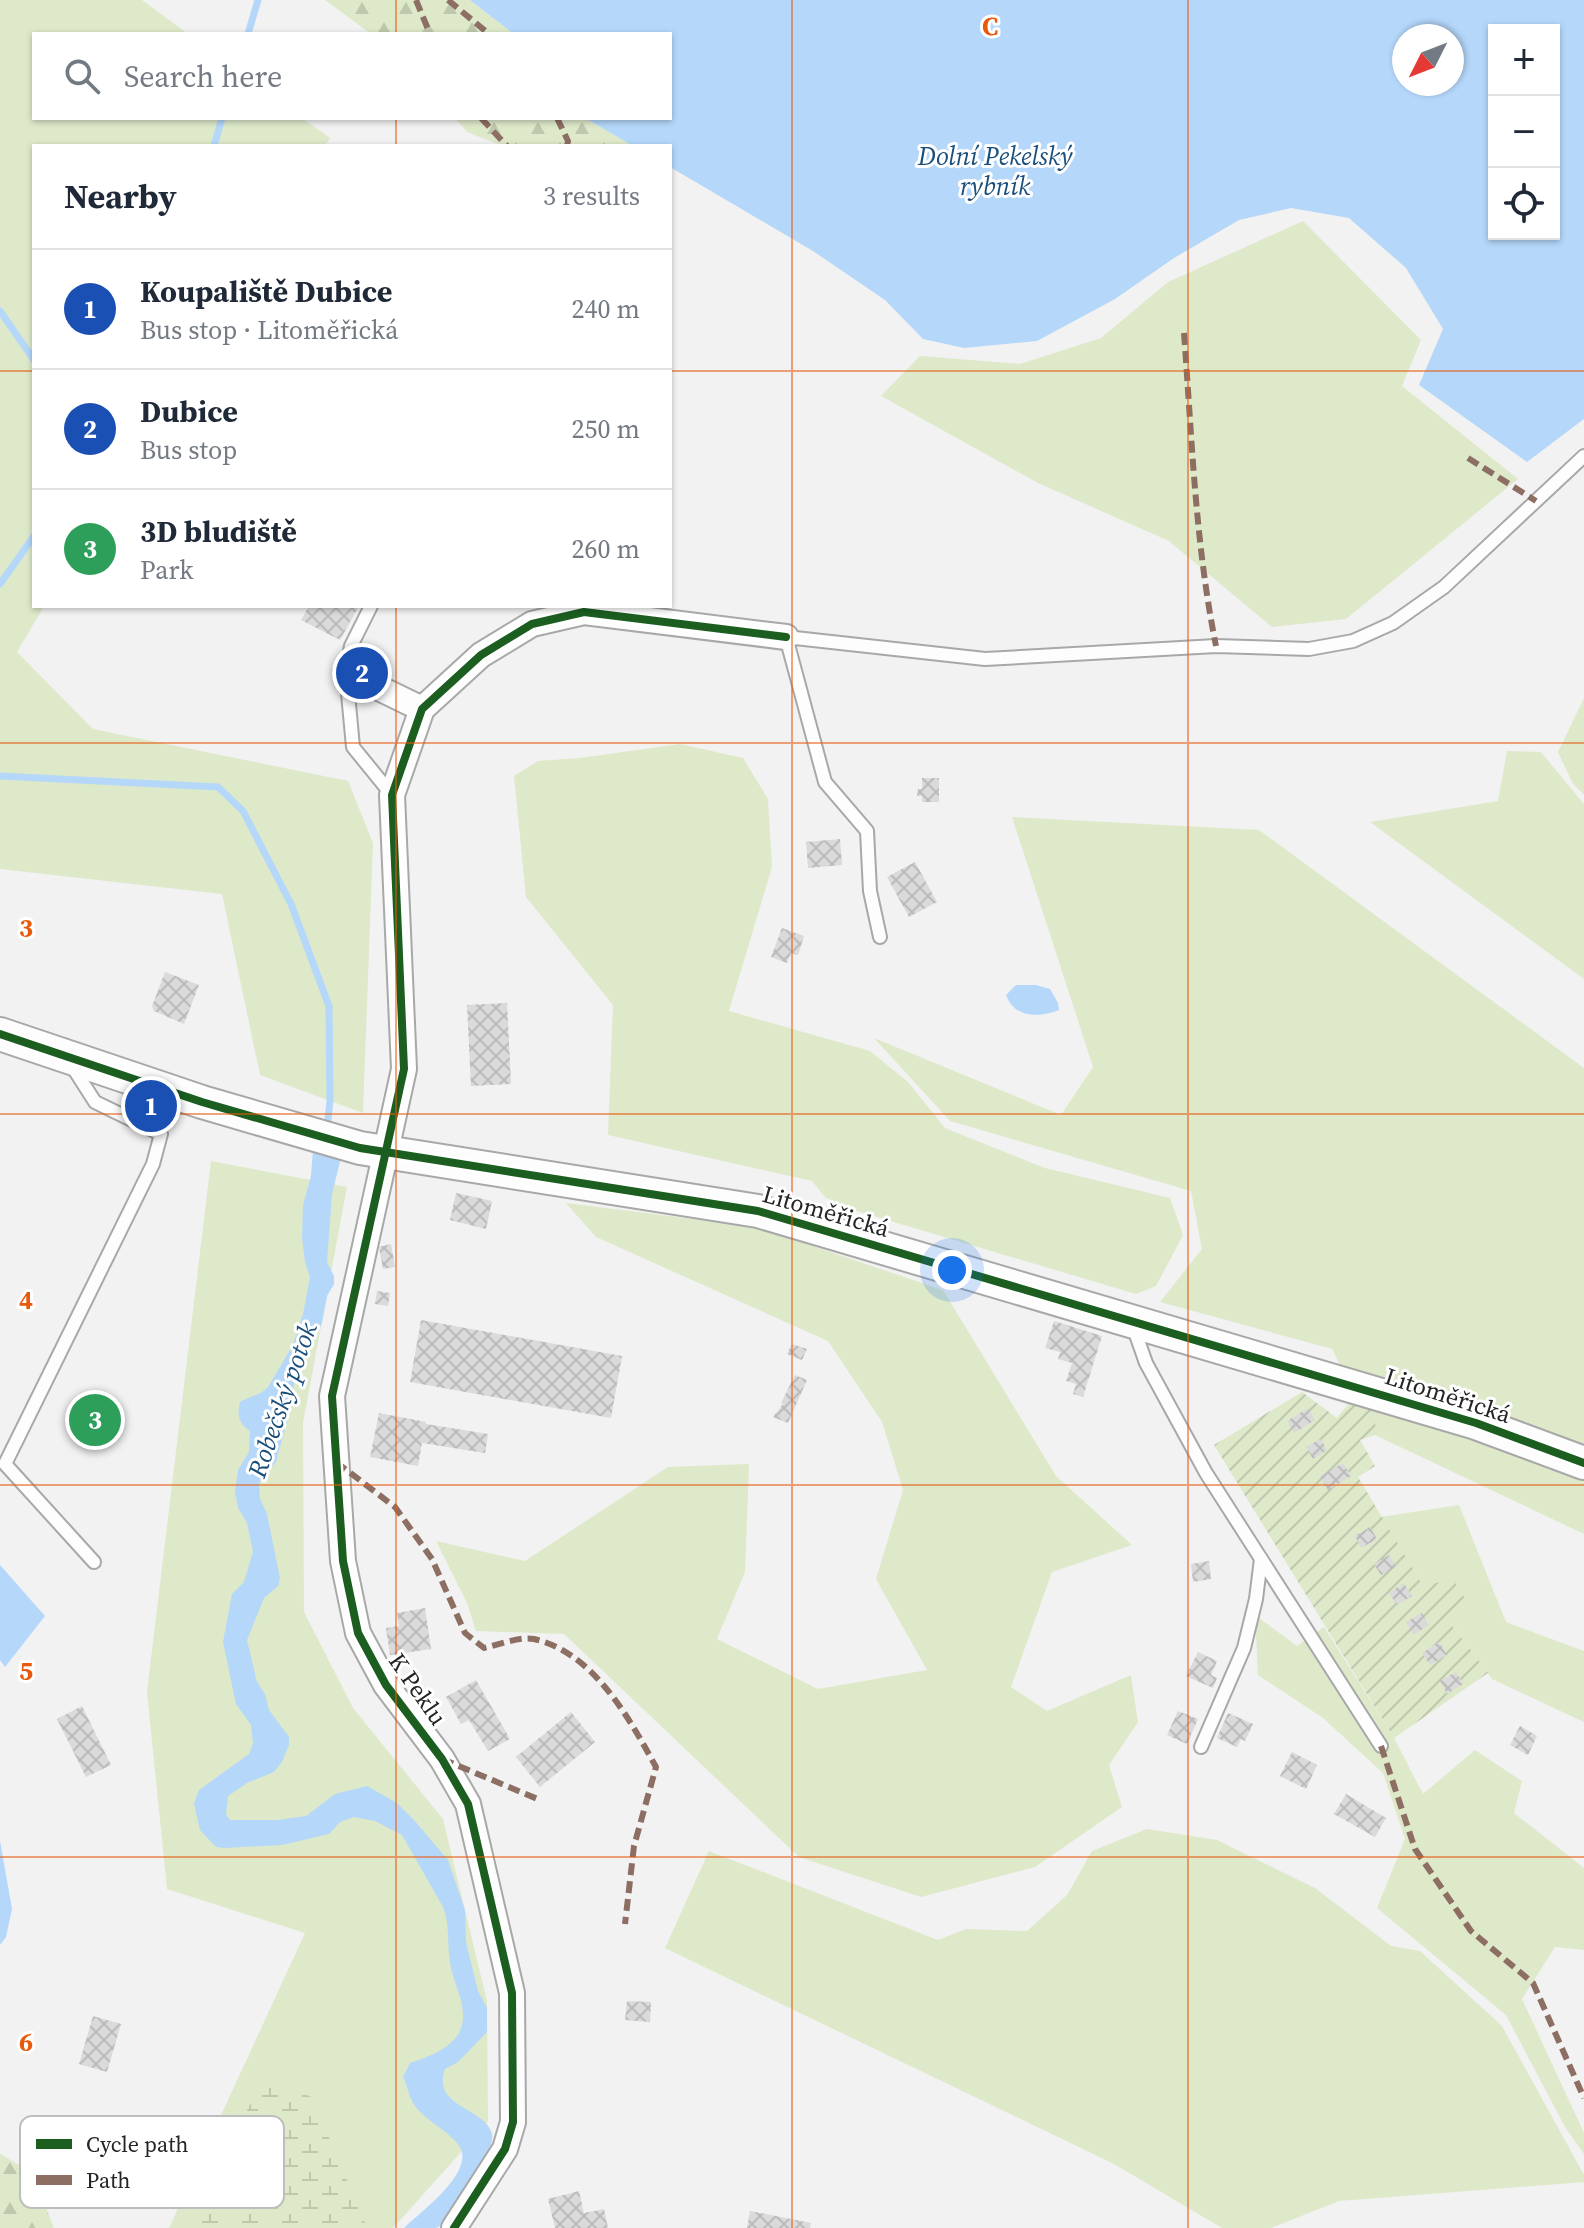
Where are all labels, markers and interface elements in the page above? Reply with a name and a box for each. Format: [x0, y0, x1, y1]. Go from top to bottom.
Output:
text: C [982, 8, 998, 44]
north arrow [1392, 24, 1464, 96]
map controls [1488, 24, 1560, 240]
button: + [1488, 24, 1560, 96]
search box [32, 32, 672, 120]
icon: search [60, 54, 104, 98]
text: Search here [124, 56, 282, 97]
button: − [1488, 96, 1560, 168]
water label: Dolní Pekelský rybník [917, 138, 1073, 204]
button: locate [1488, 168, 1560, 240]
text: Nearby [64, 173, 177, 219]
text: 3 results [543, 178, 640, 214]
text: Koupaliště Dubice [140, 271, 392, 312]
text: 1 [83, 291, 97, 327]
text: 240 m [572, 291, 640, 327]
text: Bus stop · Litoměřická [140, 312, 398, 348]
text: Dubice [140, 391, 238, 432]
text: 2 [83, 411, 97, 447]
text: 250 m [572, 411, 640, 447]
text: Bus stop [140, 432, 237, 468]
text: 3D bludiště [140, 511, 297, 552]
text: 3 [83, 531, 97, 567]
text: 260 m [572, 531, 640, 567]
text: Park [140, 552, 193, 588]
pin: 2 [336, 643, 388, 703]
text: 3 [19, 910, 33, 946]
pin: 1 [125, 1076, 177, 1136]
street label: Litoměřická [759, 1177, 894, 1245]
your location [932, 1250, 972, 1290]
text: 4 [19, 1282, 33, 1318]
water label: Robečský potok [238, 1317, 326, 1483]
street label: Litoměřická [1381, 1359, 1516, 1431]
pin: 3 [69, 1390, 121, 1450]
street label: K Peklu [381, 1646, 455, 1732]
text: 5 [19, 1653, 33, 1689]
text: 6 [19, 2024, 33, 2060]
legend [20, 2116, 284, 2208]
text: Cycle path [86, 2129, 189, 2159]
text: Path [86, 2165, 131, 2195]

